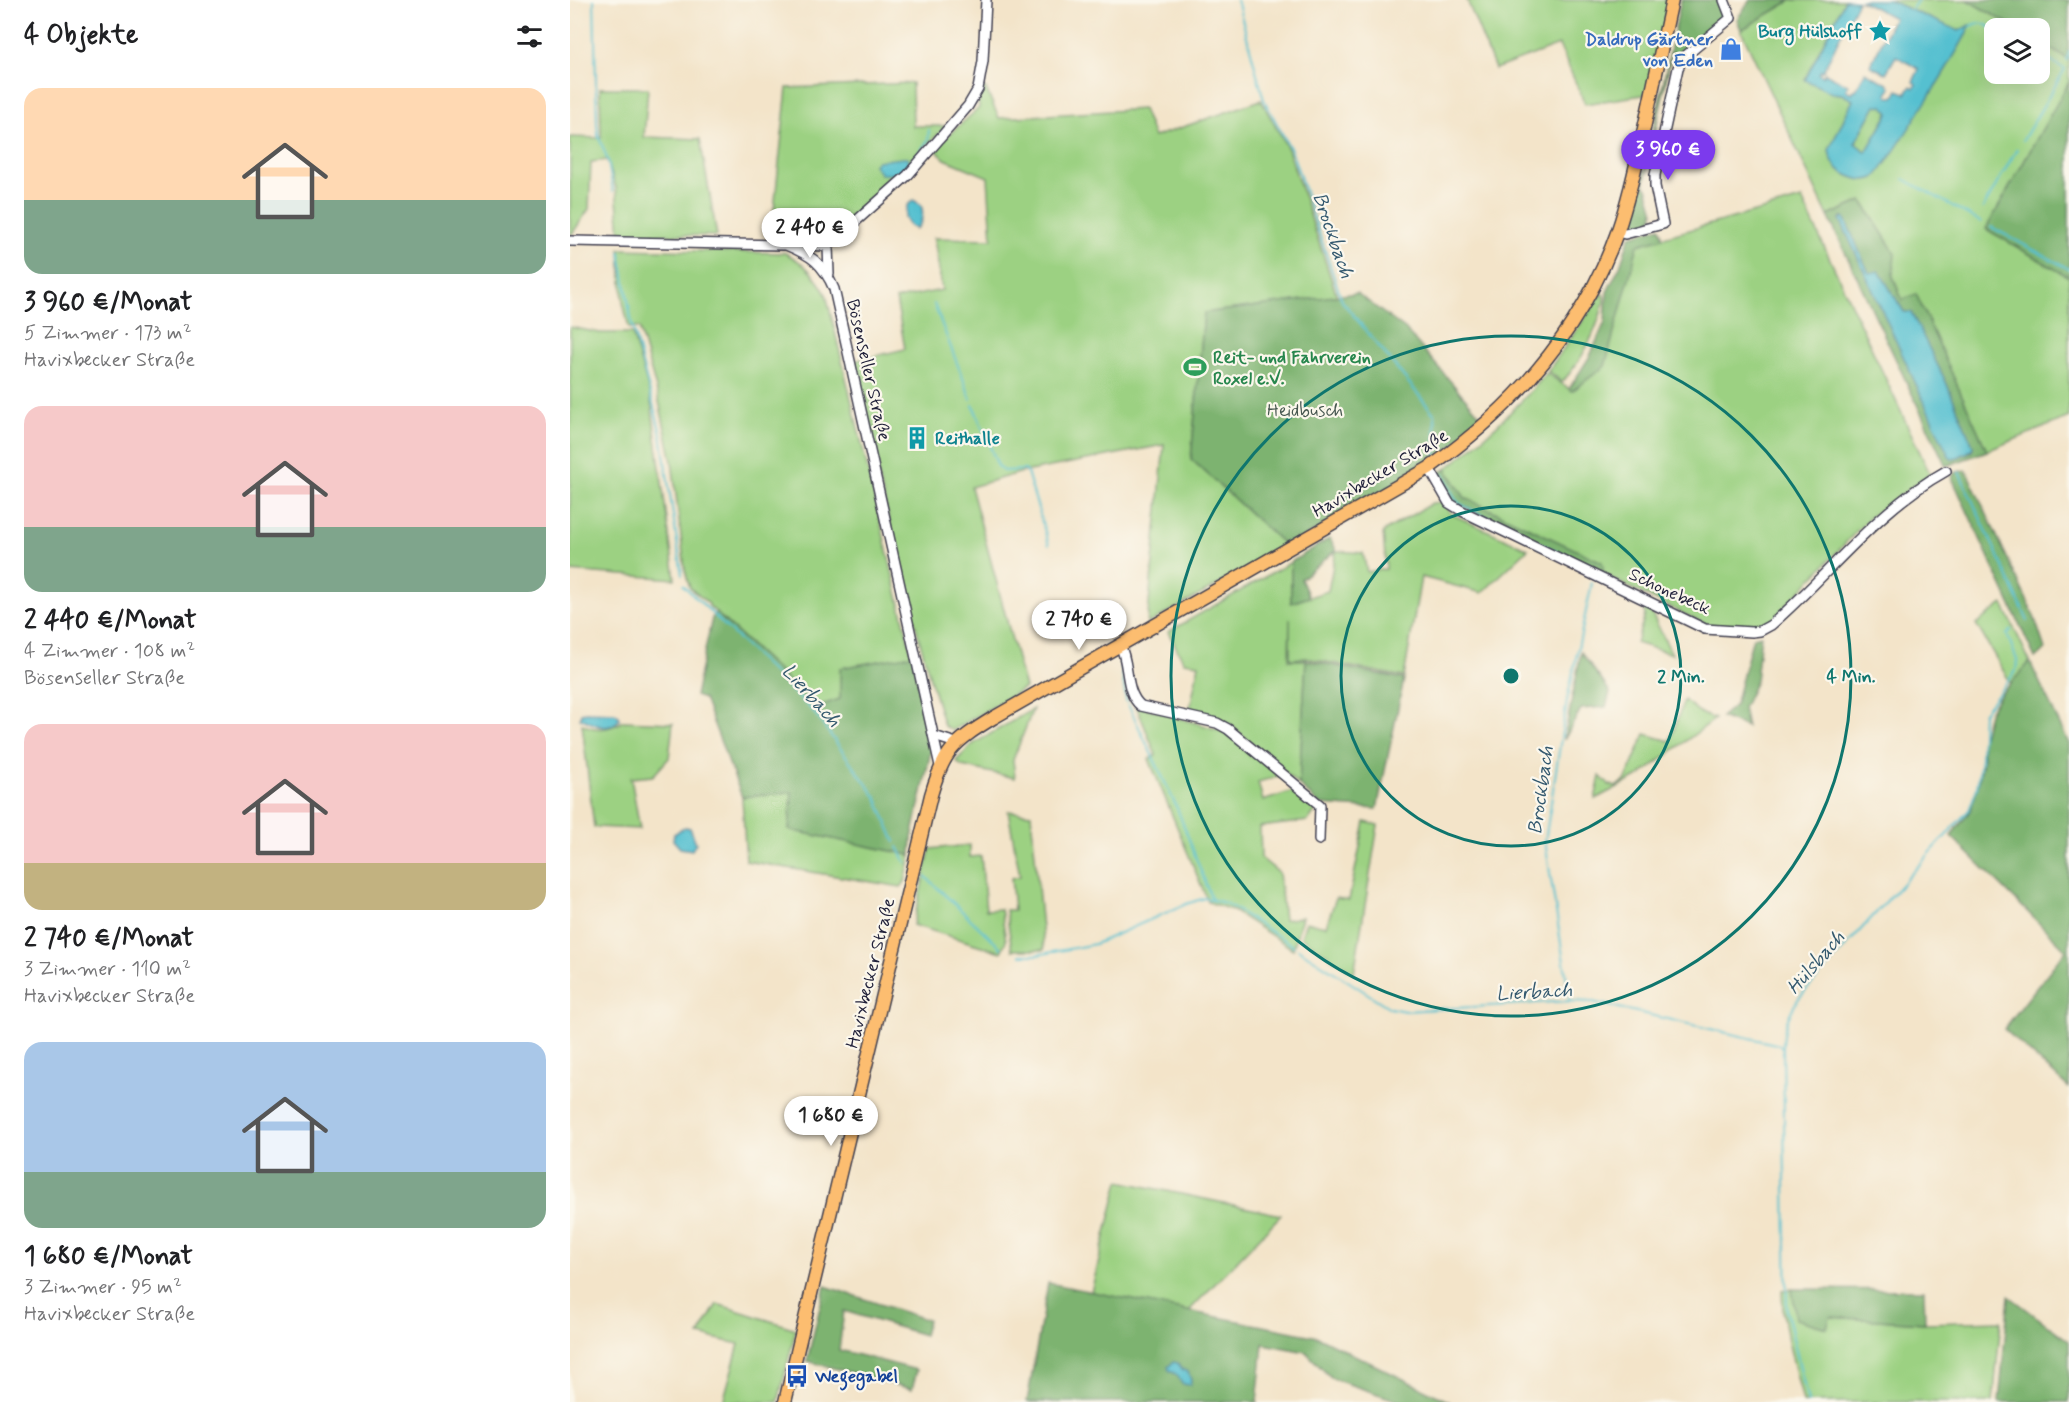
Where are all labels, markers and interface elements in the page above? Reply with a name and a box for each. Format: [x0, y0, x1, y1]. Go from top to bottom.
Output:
place icon: Burg Hülshoff [1867, 18, 1893, 44]
map controls [1984, 18, 2050, 84]
button: layers [1984, 18, 2050, 84]
text: 4 Objekte [24, 19, 138, 53]
icon: filters [513, 20, 546, 53]
place label: Burg Hülshoff [1758, 20, 1862, 46]
place label: Daldrup Gärtner von Eden [1585, 28, 1713, 73]
shop icon: Daldrup Gärtner von Eden [1718, 36, 1744, 62]
icon: home [231, 127, 339, 235]
pin: 3 960 € [1613, 130, 1723, 181]
text: 3 960 € [1635, 136, 1701, 163]
water label: Brockbach [1305, 189, 1360, 282]
pin: 2 440 € [755, 208, 865, 259]
text: 2 440 € [776, 214, 844, 241]
text: 3 960 €/Monat [24, 286, 192, 320]
street label: Bösenseller Straße [840, 297, 896, 444]
text: 5 Zimmer · 173 m² [24, 320, 192, 347]
place label: Reit- und Fahrverein Roxel e.V. [1213, 346, 1371, 391]
text: Havixbecker Straße [24, 347, 195, 374]
sports icon: Reit- und Fahrverein Roxel e.V. [1182, 354, 1208, 380]
park label: Heidbusch [1267, 399, 1343, 423]
street label: Havixbecker Straße [1308, 424, 1453, 524]
building icon: Reithalle [904, 425, 930, 451]
place label: Reithalle [935, 427, 1000, 451]
icon: home [231, 445, 339, 553]
street label: Schonebeck [1625, 563, 1714, 621]
pin: 2 740 € [1024, 600, 1134, 651]
text: 2 440 €/Monat [24, 604, 197, 638]
text: 2 740 € [1046, 606, 1112, 633]
text: 4 Zimmer · 108 m² [24, 638, 195, 665]
water label: Lierbach [775, 659, 847, 734]
text: Bösenseller Straße [24, 665, 185, 692]
text: 2 Min. [1657, 665, 1705, 689]
text: 4 Min. [1826, 665, 1876, 689]
centre of rings [1501, 666, 1521, 686]
water label: Brockbach [1522, 744, 1561, 836]
icon: home [231, 763, 339, 871]
street label: Havixbecker Straße [841, 896, 901, 1051]
text: 2 740 €/Monat [24, 922, 194, 956]
water label: Hülsbach [1781, 925, 1852, 1001]
text: 3 Zimmer · 110 m² [24, 956, 191, 983]
water label: Lierbach [1495, 977, 1573, 1008]
text: Havixbecker Straße [24, 983, 195, 1010]
icon: home [231, 1081, 339, 1189]
pin: 1 680 € [776, 1096, 886, 1147]
text: 1 680 € [798, 1102, 864, 1129]
text: 1 680 €/Monat [24, 1240, 193, 1274]
text: 3 Zimmer · 95 m² [24, 1274, 182, 1301]
text: Havixbecker Straße [24, 1301, 195, 1328]
bus stop icon: Wegegabel [784, 1363, 810, 1389]
place label: Wegegabel [814, 1365, 898, 1391]

